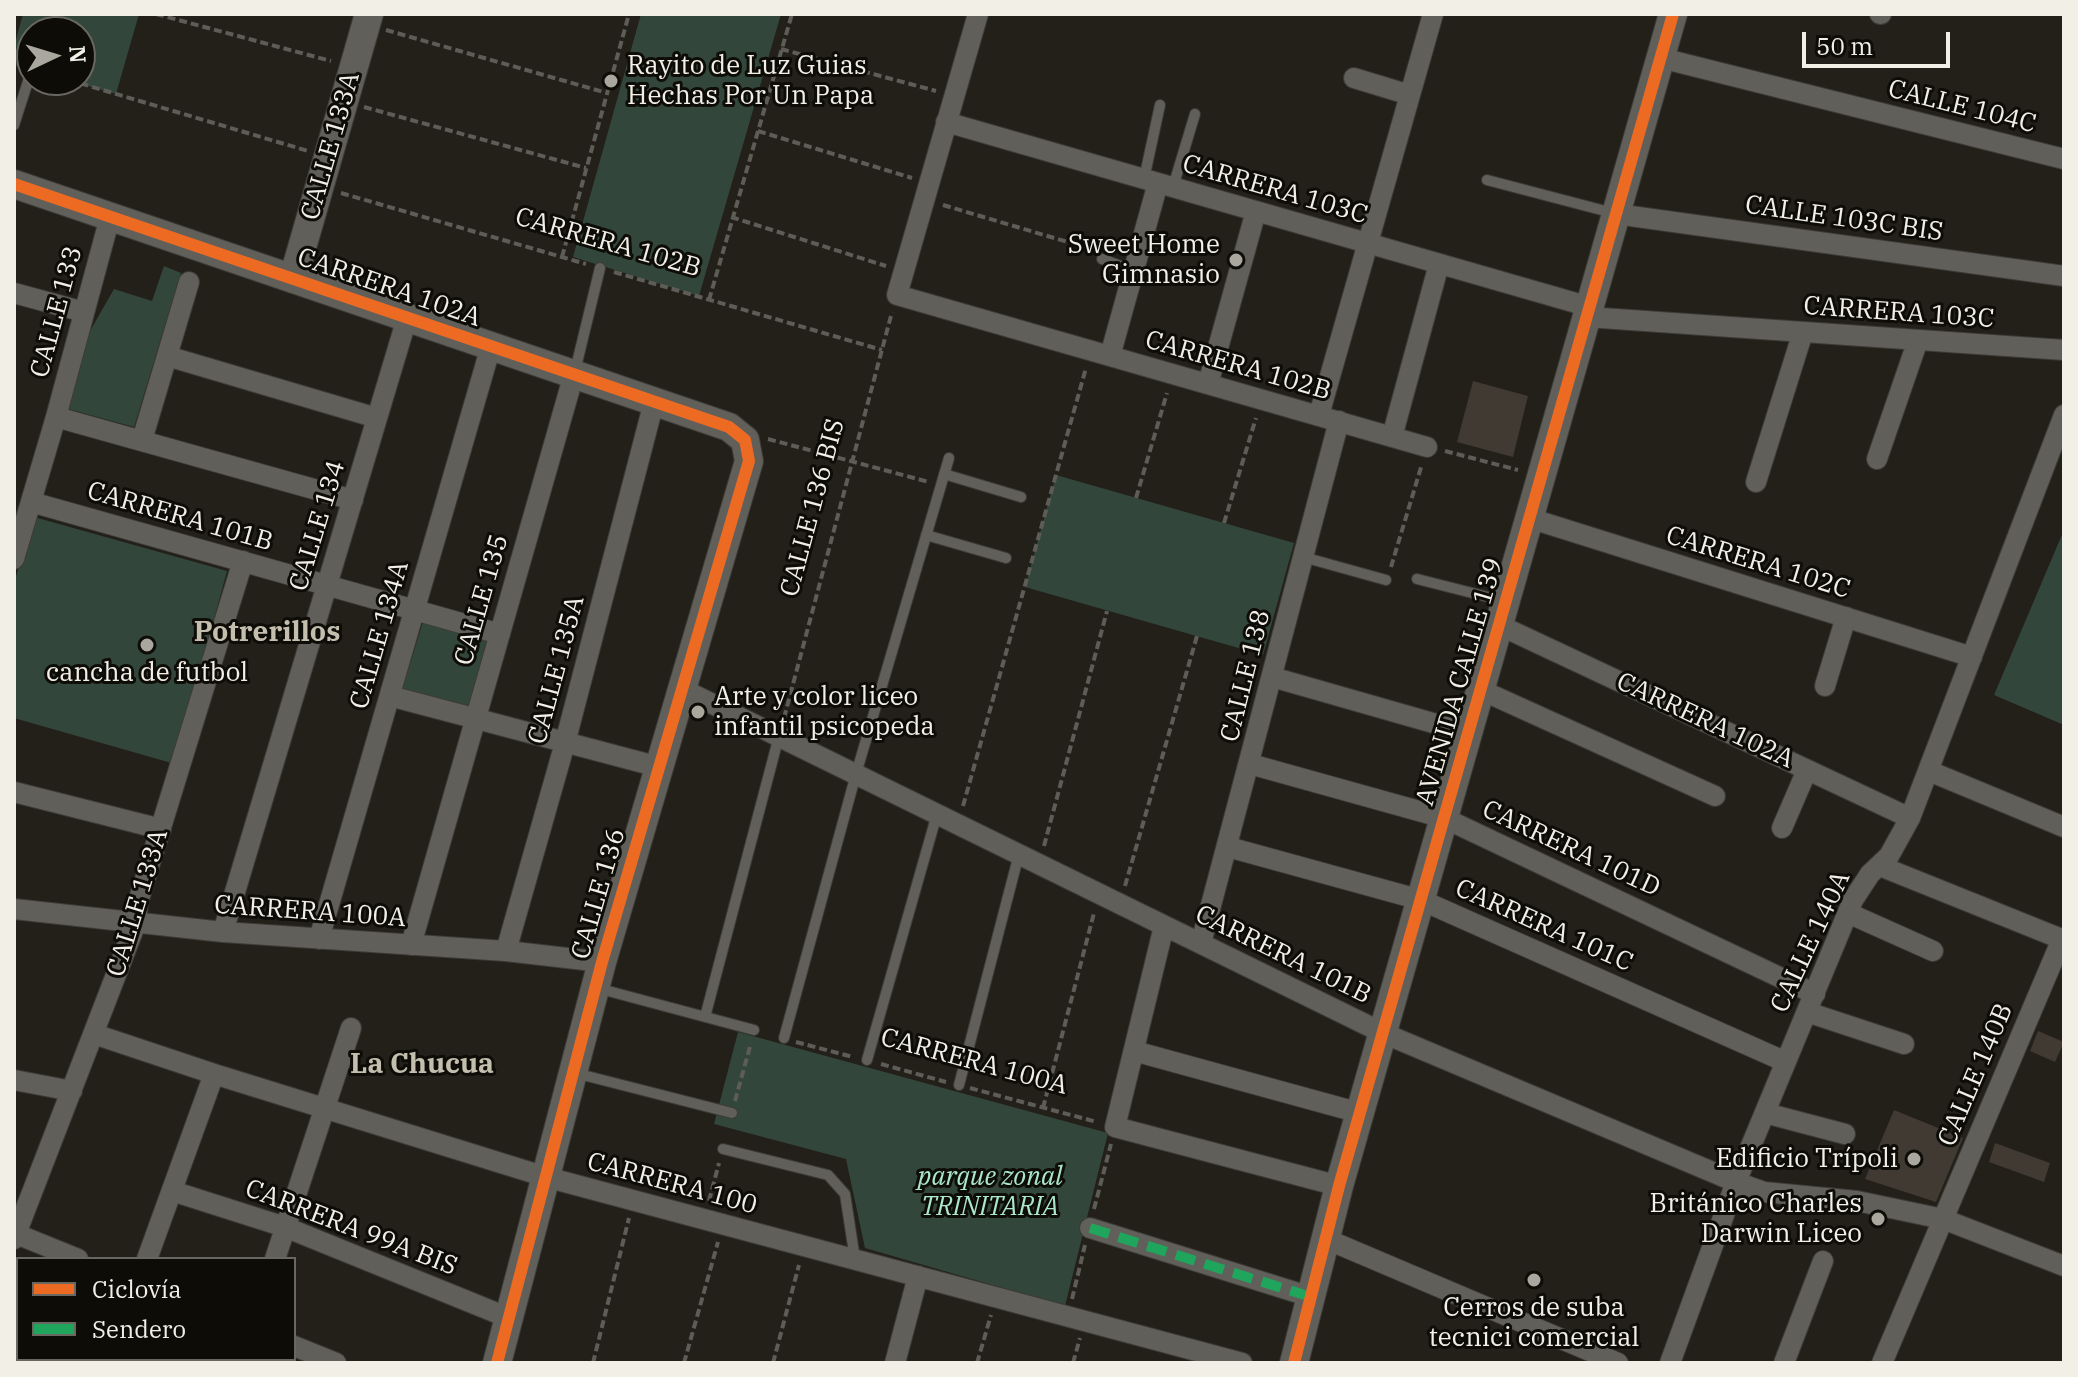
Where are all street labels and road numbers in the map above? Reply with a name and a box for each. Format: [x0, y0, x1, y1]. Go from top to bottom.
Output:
street label: CALLE 133A [295, 68, 367, 224]
street label: CALLE 104C [1885, 74, 2039, 140]
street label: CARRERA 103C [1179, 149, 1371, 231]
street label: CALLE 103C BIS [1743, 190, 1945, 248]
street label: CARRERA 102B [512, 202, 704, 284]
street label: CARRERA 102A [293, 242, 485, 334]
street label: CALLE 133 [24, 243, 90, 381]
street label: CARRERA 103C [1803, 291, 1995, 335]
street label: CARRERA 102B [1142, 325, 1334, 407]
street label: CALLE 136 BIS [774, 416, 852, 600]
street label: CALLE 134 [283, 457, 353, 595]
street label: CARRERA 101B [84, 476, 276, 558]
street label: CARRERA 102C [1662, 520, 1854, 606]
street label: CALLE 135 [448, 531, 516, 669]
street label: AVENIDA CALLE 139 [1410, 555, 1510, 809]
street label: CALLE 134A [344, 557, 416, 713]
street label: CALLE 135A [522, 592, 592, 748]
street label: CALLE 138 [1215, 607, 1277, 745]
street label: CARRERA 102A [1611, 666, 1799, 776]
street label: CARRERA 101D [1477, 794, 1665, 904]
street label: CALLE 136 [565, 825, 633, 963]
street label: CALLE 133A [101, 826, 175, 980]
street label: CALLE 140A [1765, 866, 1857, 1018]
street label: CARRERA 101C [1450, 873, 1638, 979]
street label: CARRERA 100A [213, 890, 407, 934]
street label: CARRERA 101B [1190, 899, 1376, 1011]
street label: CALLE 140B [1932, 999, 2020, 1151]
street label: CARRERA 100A [877, 1022, 1071, 1102]
street label: CARRERA 100 [584, 1146, 760, 1222]
street label: CARRERA 99A BIS [241, 1173, 461, 1283]

